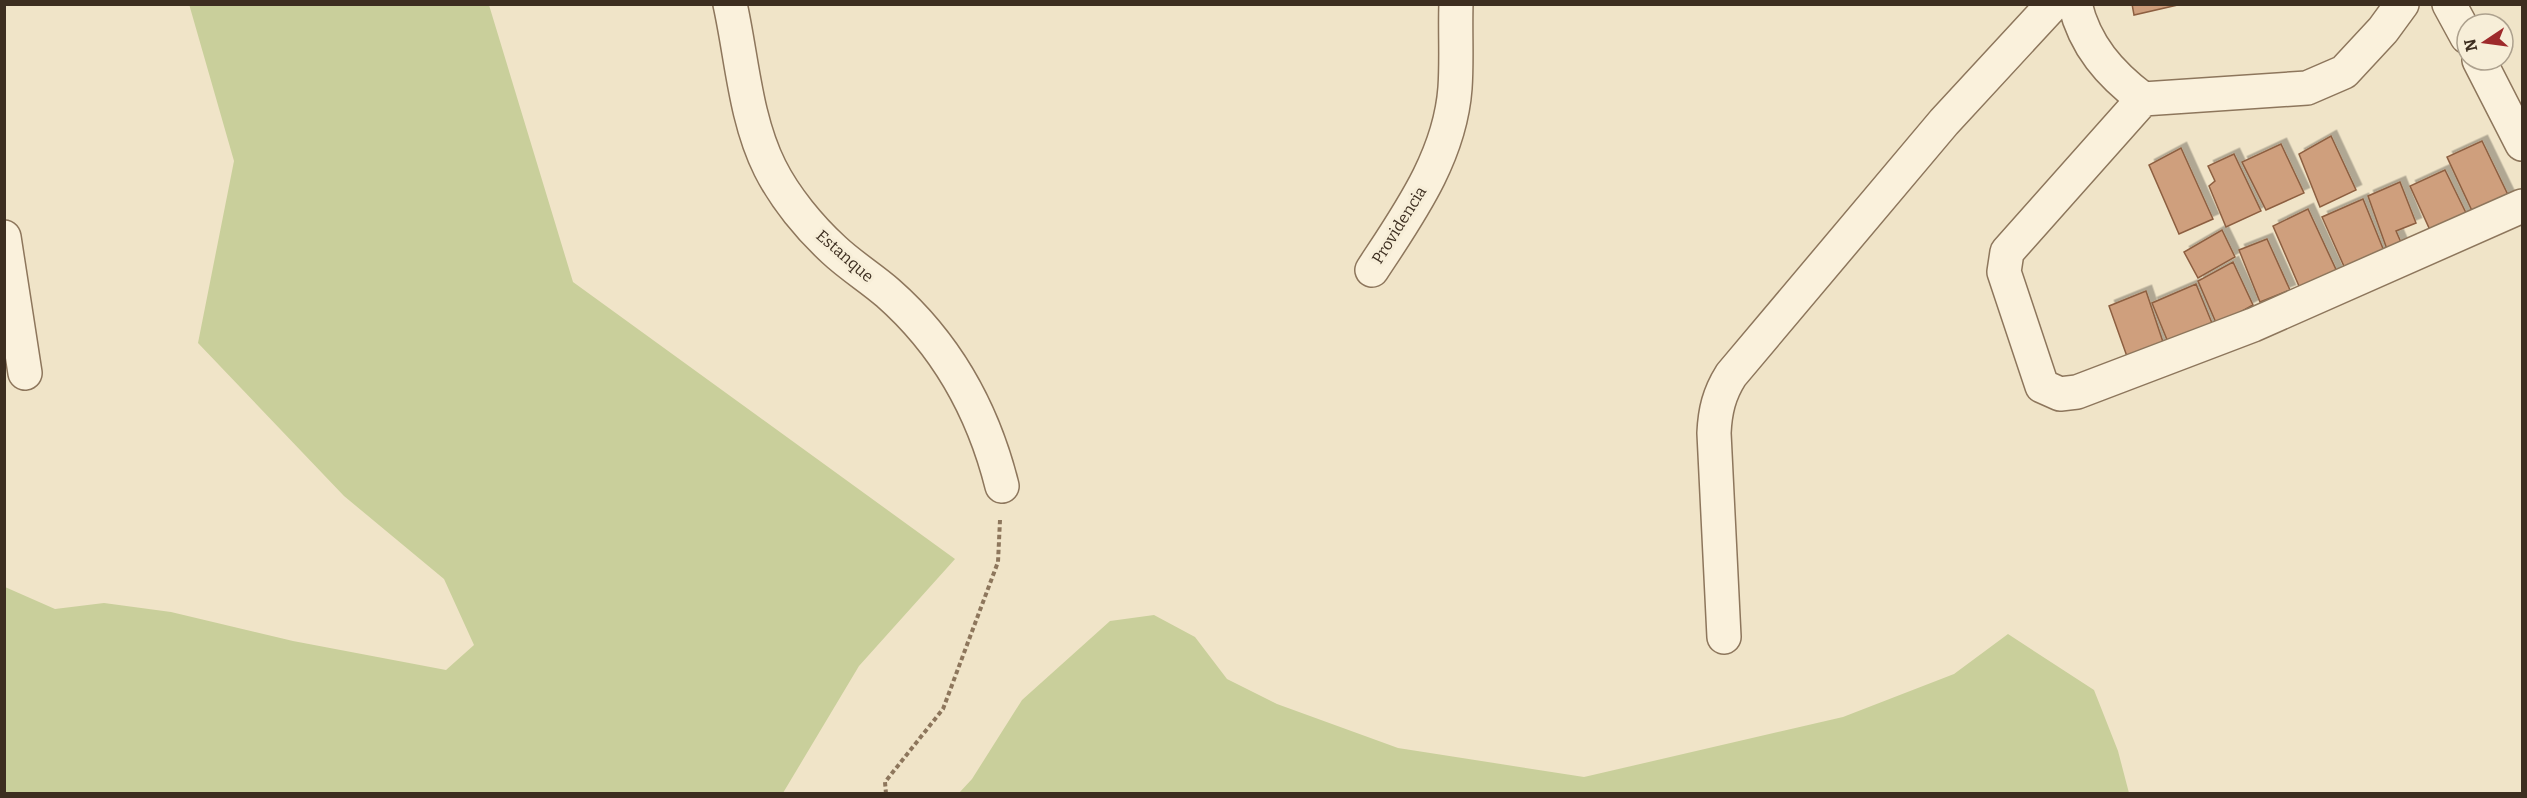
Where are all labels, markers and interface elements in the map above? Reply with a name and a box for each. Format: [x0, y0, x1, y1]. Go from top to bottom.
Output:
north arrow [2455, 12, 2515, 72]
text: N [2460, 37, 2482, 53]
street label: Providencia [1368, 183, 1430, 267]
street label: Estanque [812, 226, 878, 286]

